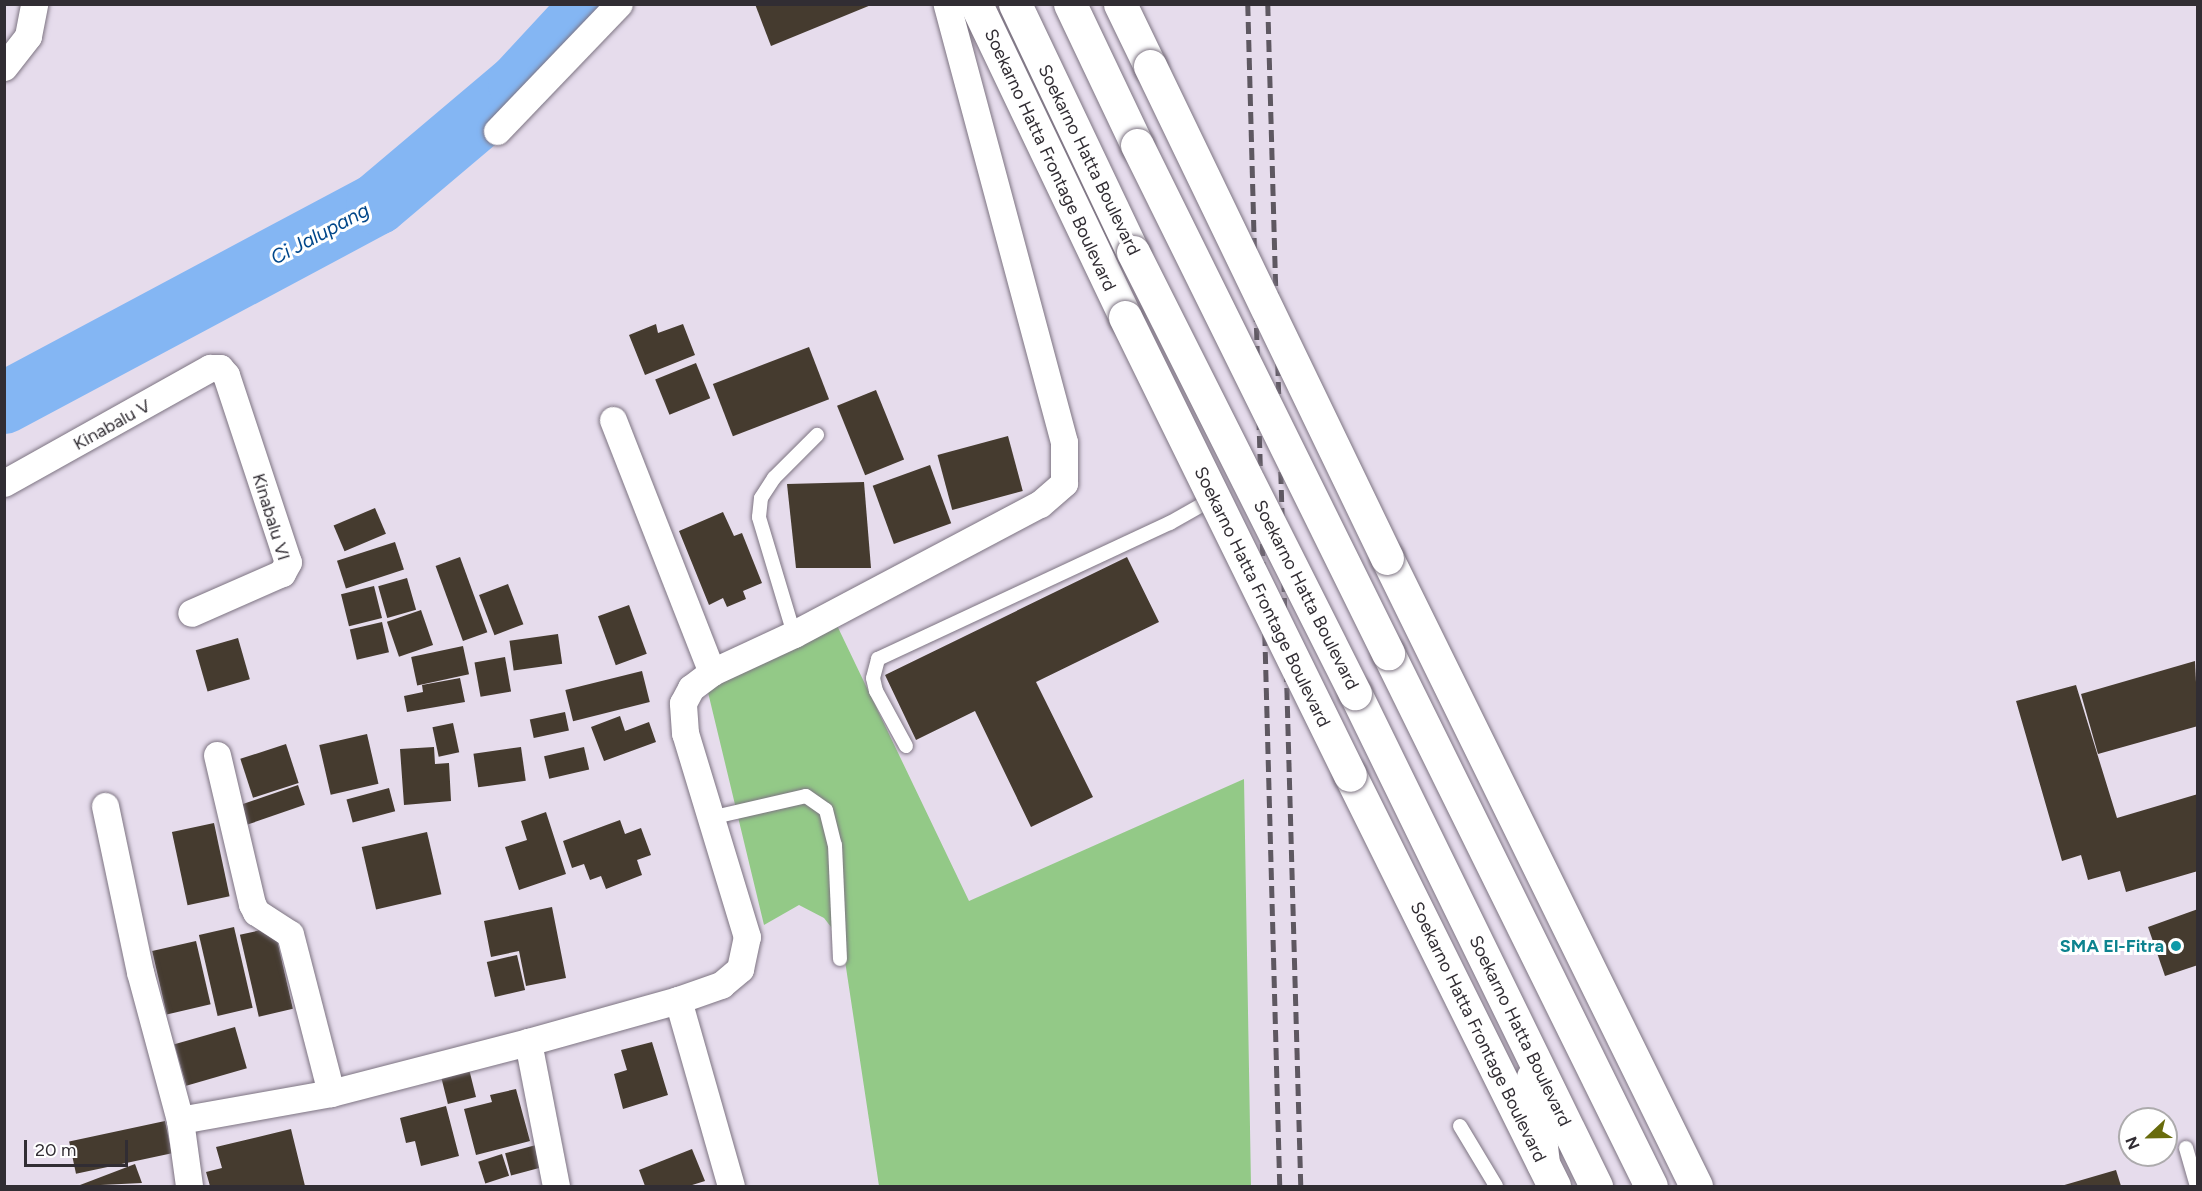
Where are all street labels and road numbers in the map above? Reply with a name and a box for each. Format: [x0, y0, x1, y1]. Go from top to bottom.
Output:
street label: Soekarno Hatta Frontage Boulevard [980, 25, 1120, 295]
street label: Soekarno Hatta Boulevard [1033, 61, 1145, 259]
street label: Kinabalu V [70, 395, 154, 455]
street label: Soekarno Hatta Frontage Boulevard [1189, 463, 1335, 731]
street label: Kinabalu VI [248, 471, 294, 563]
street label: Soekarno Hatta Boulevard [1249, 497, 1363, 693]
street label: Soekarno Hatta Frontage Boulevard [1405, 898, 1551, 1166]
street label: Soekarno Hatta Boulevard [1464, 932, 1576, 1130]

